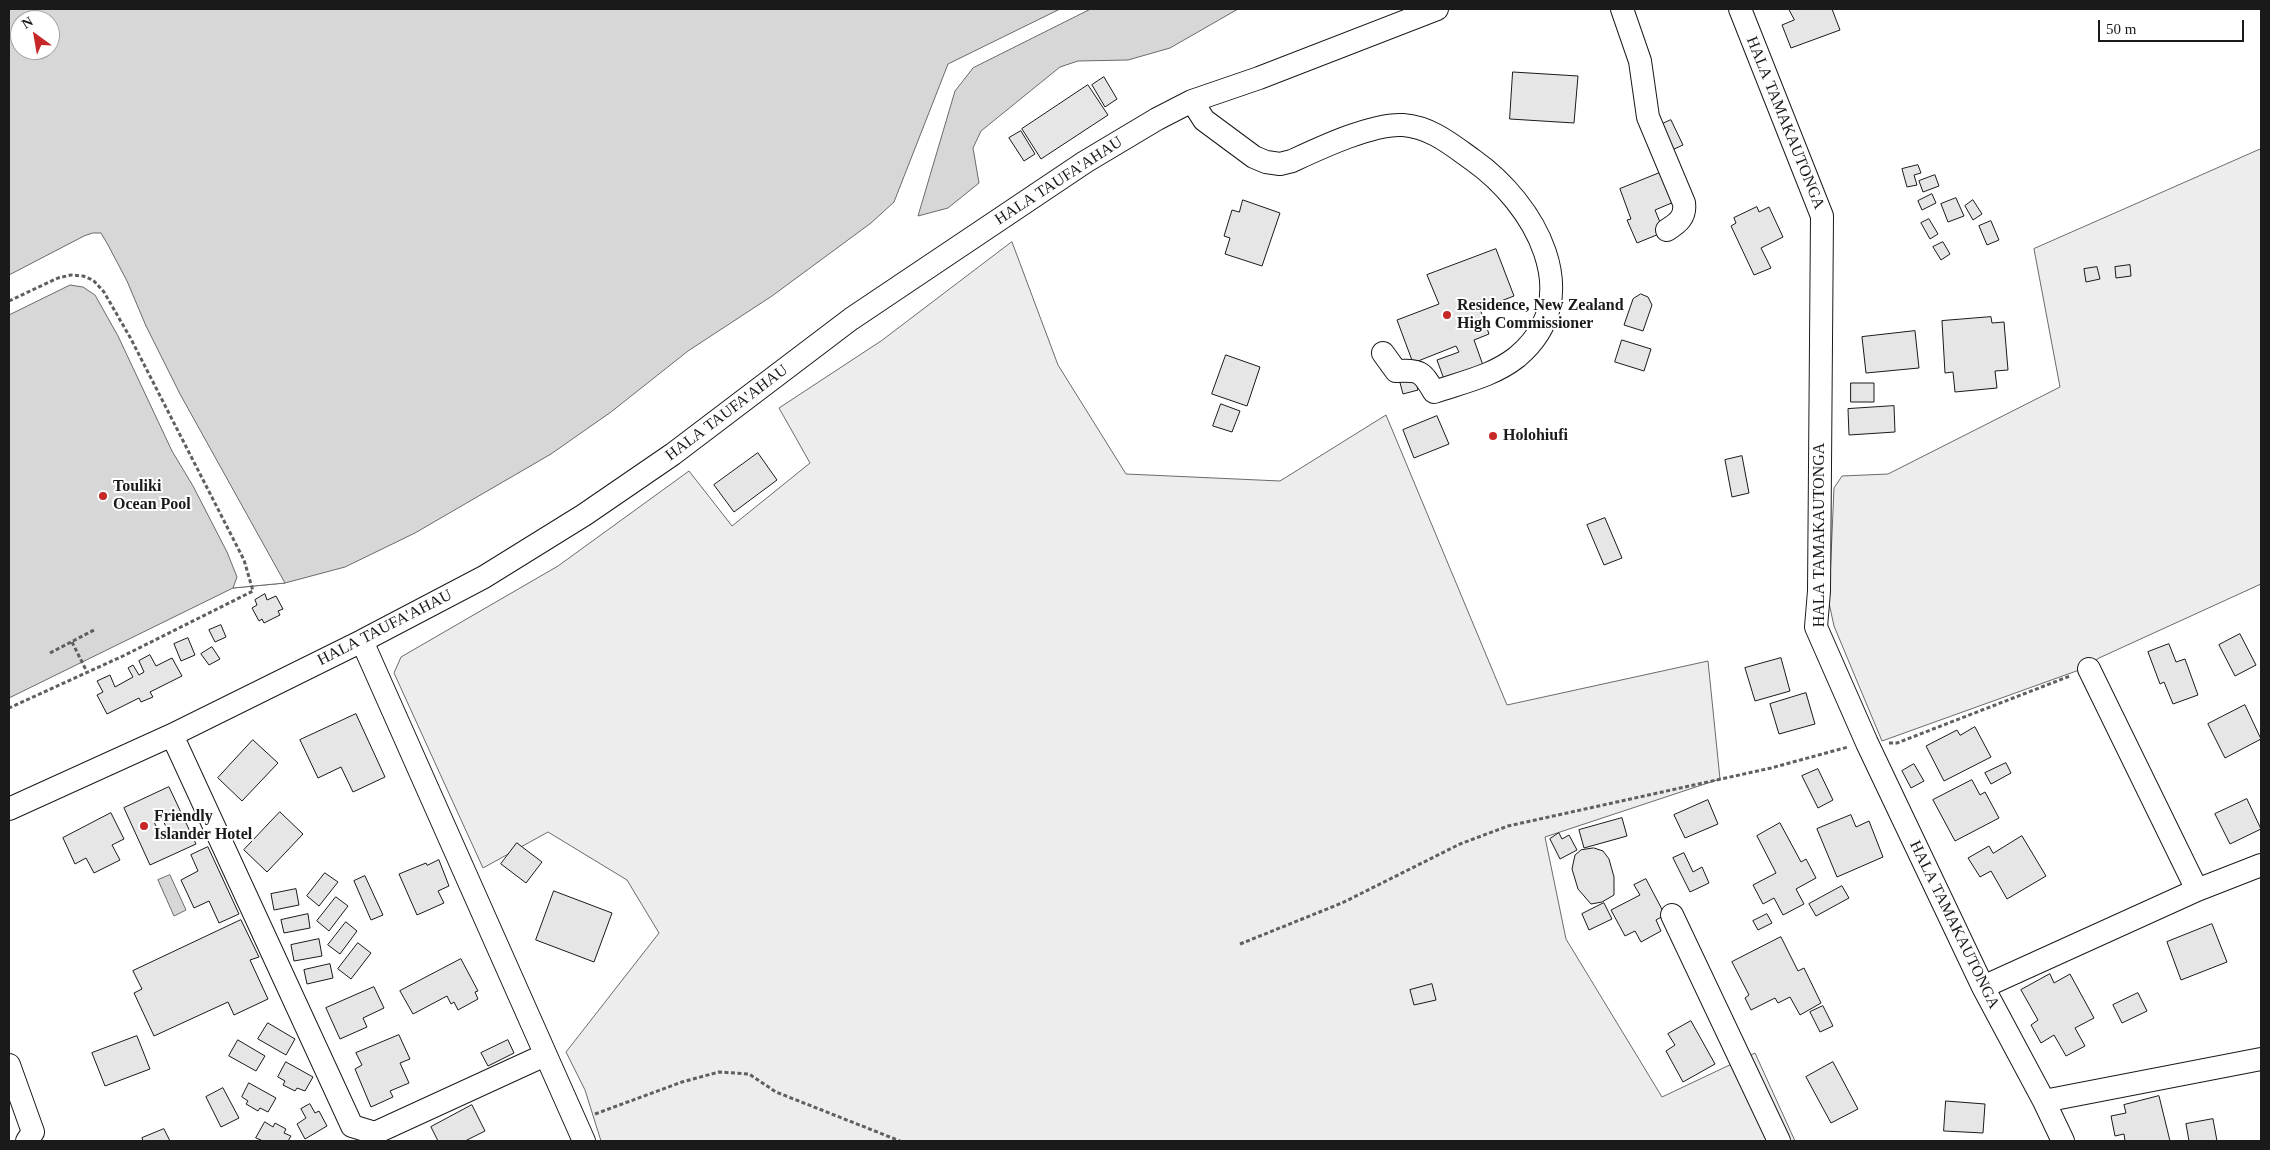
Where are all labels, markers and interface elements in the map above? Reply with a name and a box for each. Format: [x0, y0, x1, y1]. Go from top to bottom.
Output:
north arrow [10, 10, 60, 60]
scale bar [2100, 10, 2246, 42]
text: N [19, 14, 36, 32]
text: 50 m [2106, 21, 2136, 37]
street label: HALA TAMAKAUTONGA [1742, 34, 1828, 212]
street label: HALA TAUFA'AHAU [992, 133, 1126, 229]
place label: Residence, New Zealand High Commissioner [1457, 296, 1624, 334]
marker: Residence, New Zealand High Commissioner [1441, 309, 1453, 321]
street label: HALA TAUFA'AHAU [662, 361, 792, 465]
place label: Holohiufi [1503, 426, 1568, 446]
marker: Holohiufi [1487, 430, 1499, 442]
street label: HALA TAMAKAUTONGA [1810, 443, 1830, 627]
place label: Touliki Ocean Pool [113, 477, 191, 515]
marker: Touliki Ocean Pool [97, 490, 109, 502]
street label: HALA TAUFA'AHAU [315, 586, 455, 670]
place label: Friendly Islander Hotel [154, 807, 252, 845]
marker: Friendly Islander Hotel [138, 820, 150, 832]
street label: HALA TAMAKAUTONGA [1905, 838, 2003, 1012]

